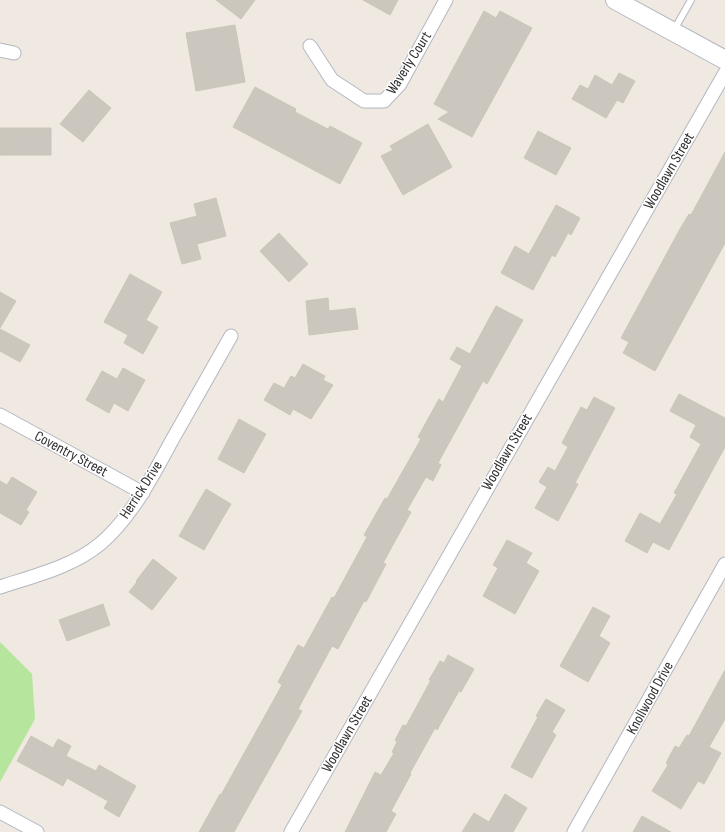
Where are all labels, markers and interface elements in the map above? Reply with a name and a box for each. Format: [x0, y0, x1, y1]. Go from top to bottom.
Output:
street label: Waverly Court [382, 28, 436, 98]
street label: Woodlawn Street [639, 129, 699, 213]
street label: Woodlawn Street [477, 410, 537, 494]
street label: Coventry Street [31, 427, 111, 481]
street label: Herrick Drive [115, 457, 167, 523]
street label: Knollwood Drive [622, 658, 678, 738]
street label: Woodlawn Street [317, 692, 377, 776]

